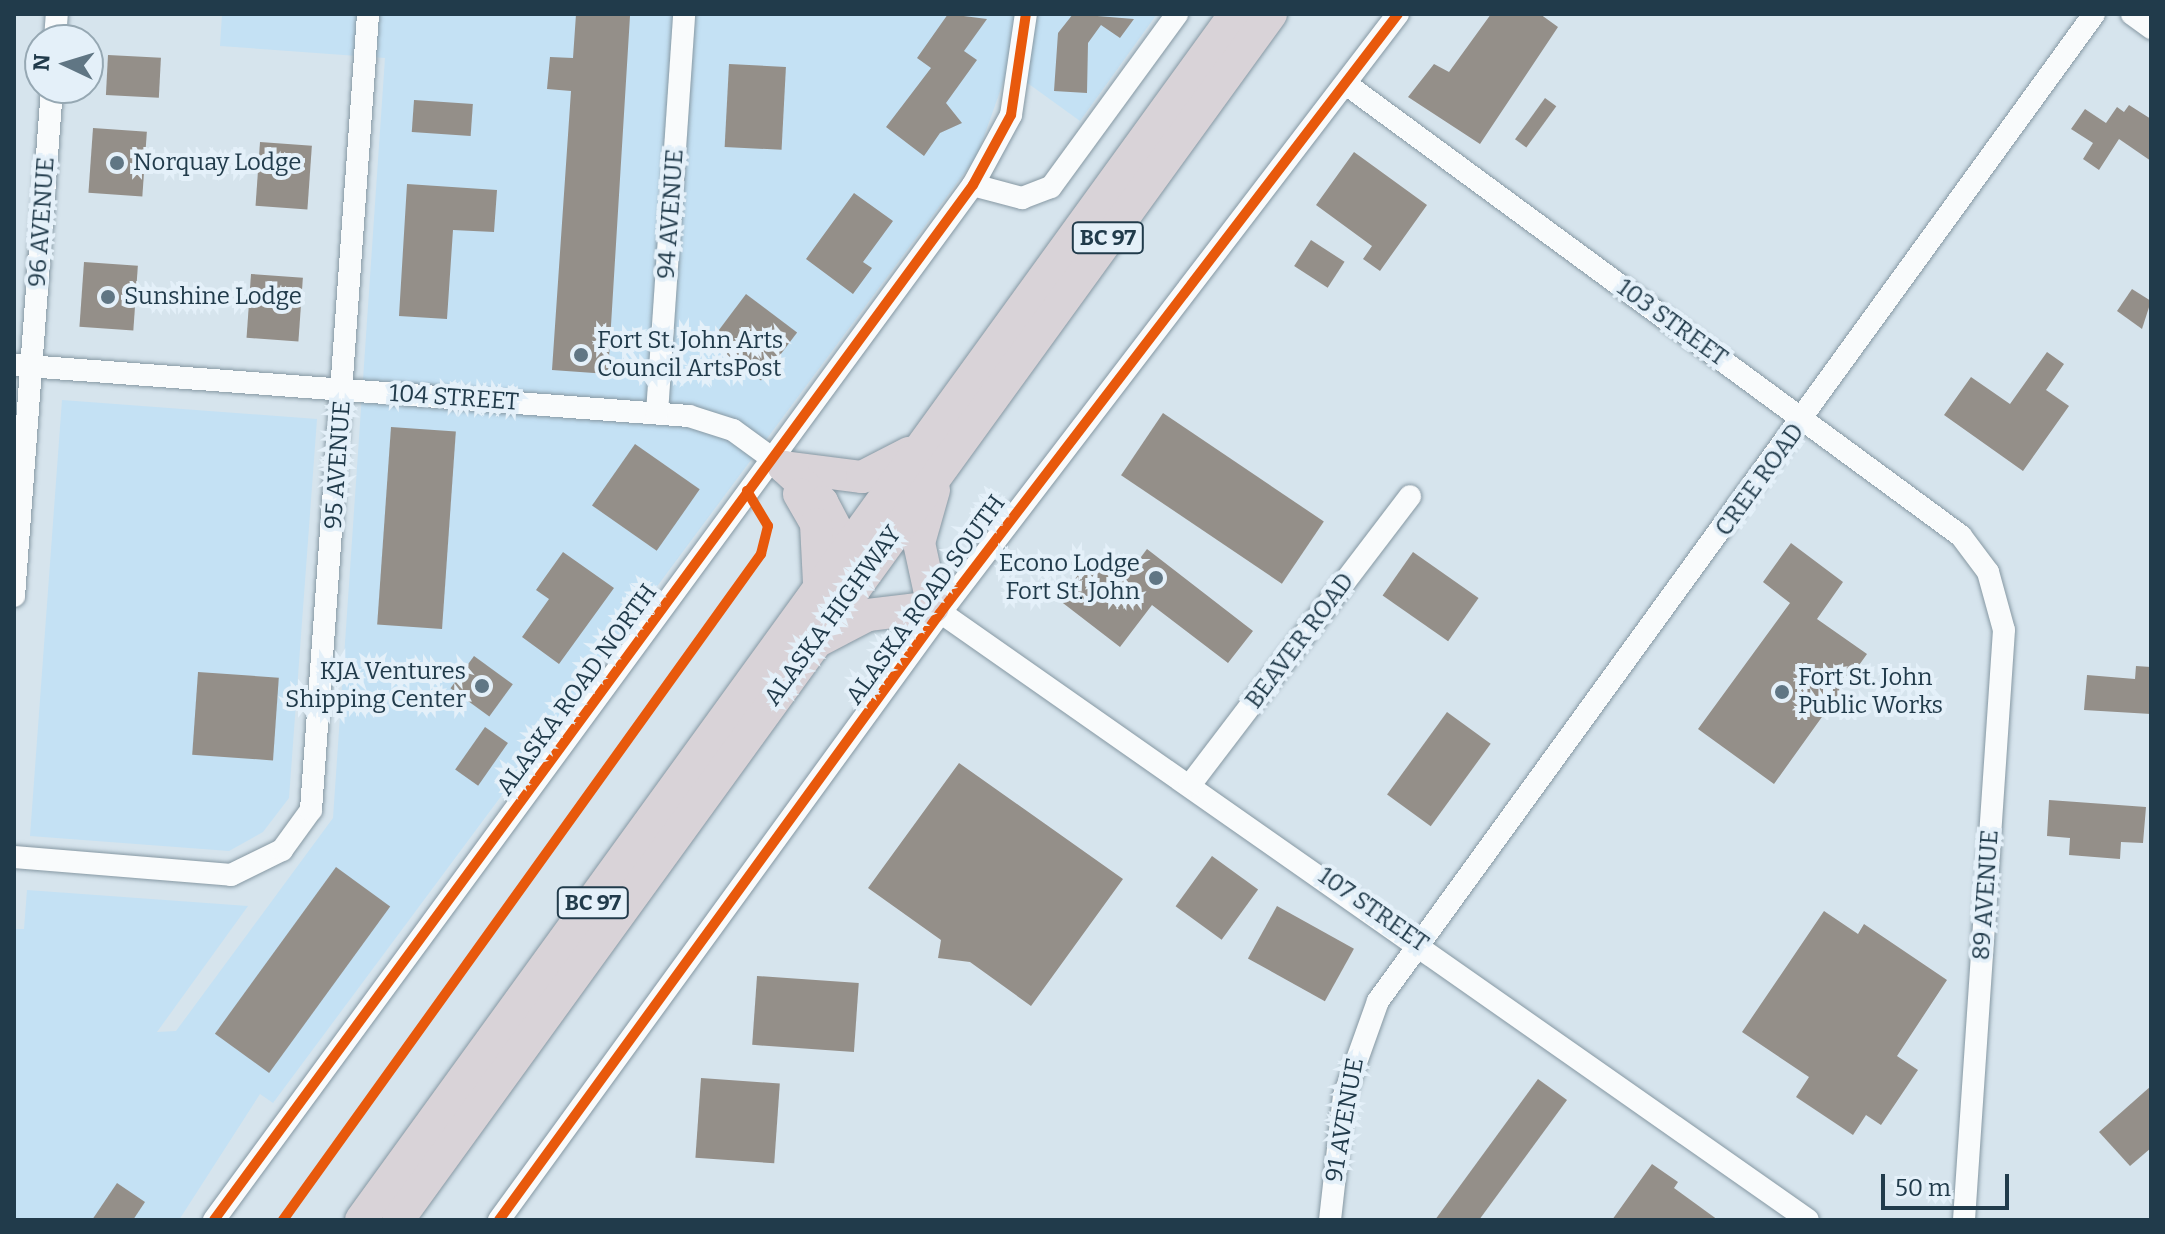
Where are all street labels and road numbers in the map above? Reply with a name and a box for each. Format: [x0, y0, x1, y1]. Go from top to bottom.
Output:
street label: 94 AVENUE [652, 148, 690, 280]
street label: 96 AVENUE [23, 156, 61, 288]
road number: BC 97 [1070, 220, 1146, 256]
street label: 103 STREET [1611, 273, 1733, 373]
street label: 104 STREET [388, 379, 520, 417]
street label: 95 AVENUE [319, 400, 357, 530]
street label: CREE ROAD [1710, 418, 1810, 542]
street label: ALASKA ROAD SOUTH [840, 490, 1012, 710]
street label: ALASKA HIGHWAY [758, 521, 908, 711]
street label: BEAVER ROAD [1240, 568, 1360, 714]
street label: ALASKA ROAD NORTH [491, 579, 663, 801]
street label: 89 AVENUE [1967, 829, 2005, 961]
street label: 107 STREET [1312, 862, 1434, 958]
road number: BC 97 [555, 885, 631, 921]
street label: 91 AVENUE [1320, 1056, 1370, 1184]

